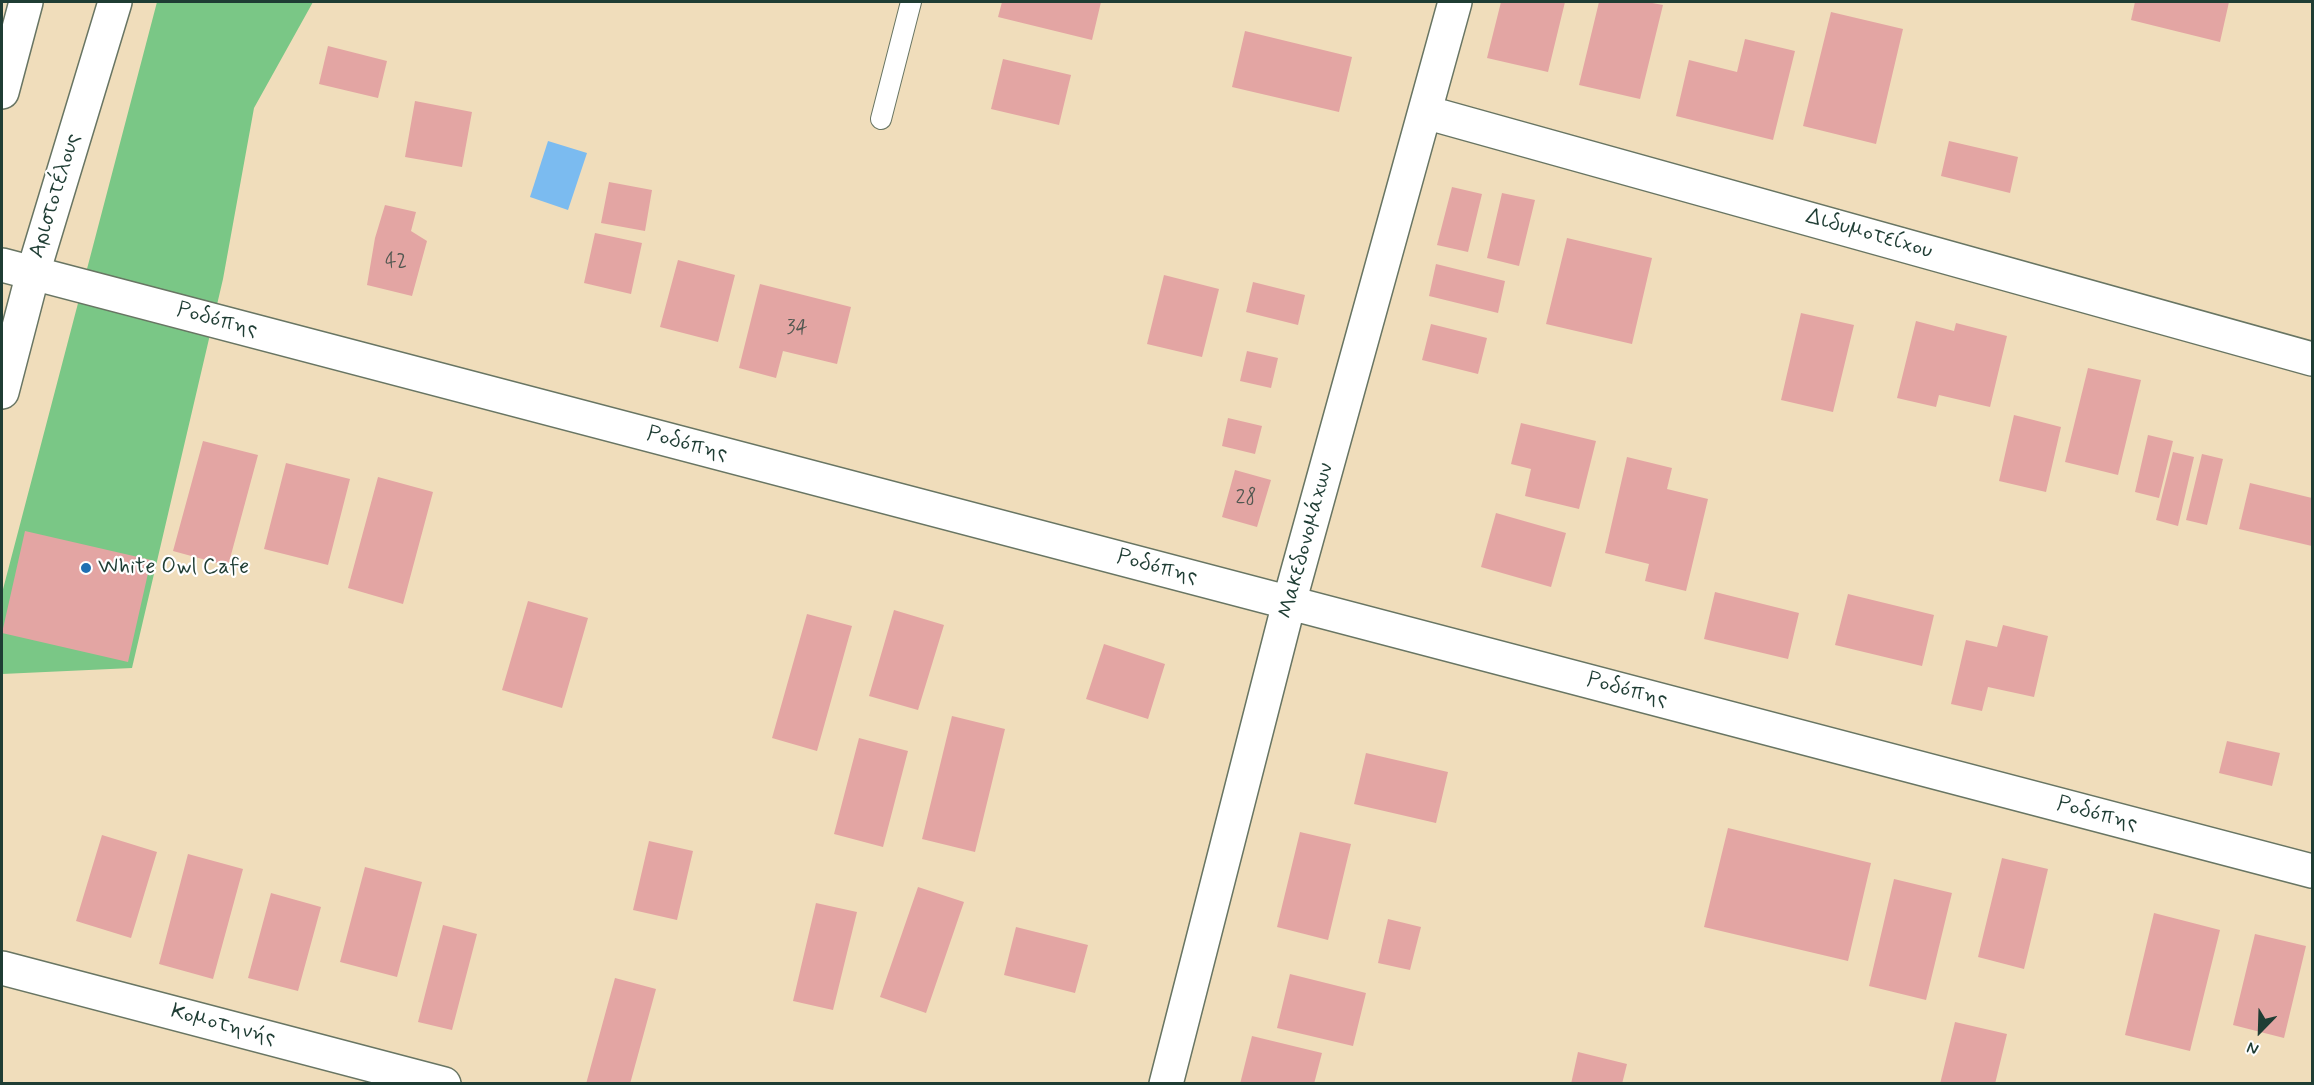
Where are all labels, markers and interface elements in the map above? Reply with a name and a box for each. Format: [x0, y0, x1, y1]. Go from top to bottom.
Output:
street label: Αριστοτέλους [25, 130, 87, 262]
street label: Διδυμοτείχου [1803, 204, 1935, 266]
house number: 42 [385, 251, 407, 275]
street label: Ροδόπης [174, 298, 260, 344]
house number: 34 [786, 317, 808, 341]
street label: Ροδόπης [644, 422, 730, 468]
street label: Μακεδονομάχων [1274, 460, 1340, 622]
house number: 28 [1236, 487, 1256, 511]
street label: Ροδόπης [1114, 545, 1200, 591]
place label: White Owl Cafe [98, 555, 249, 581]
marker: White Owl Cafe [79, 561, 93, 575]
street label: Ροδόπης [1584, 668, 1670, 714]
street label: Ροδόπης [2054, 792, 2140, 838]
street label: Κομοτηνής [168, 999, 278, 1053]
north arrow [2230, 1001, 2290, 1061]
text: N [2244, 1036, 2262, 1060]

